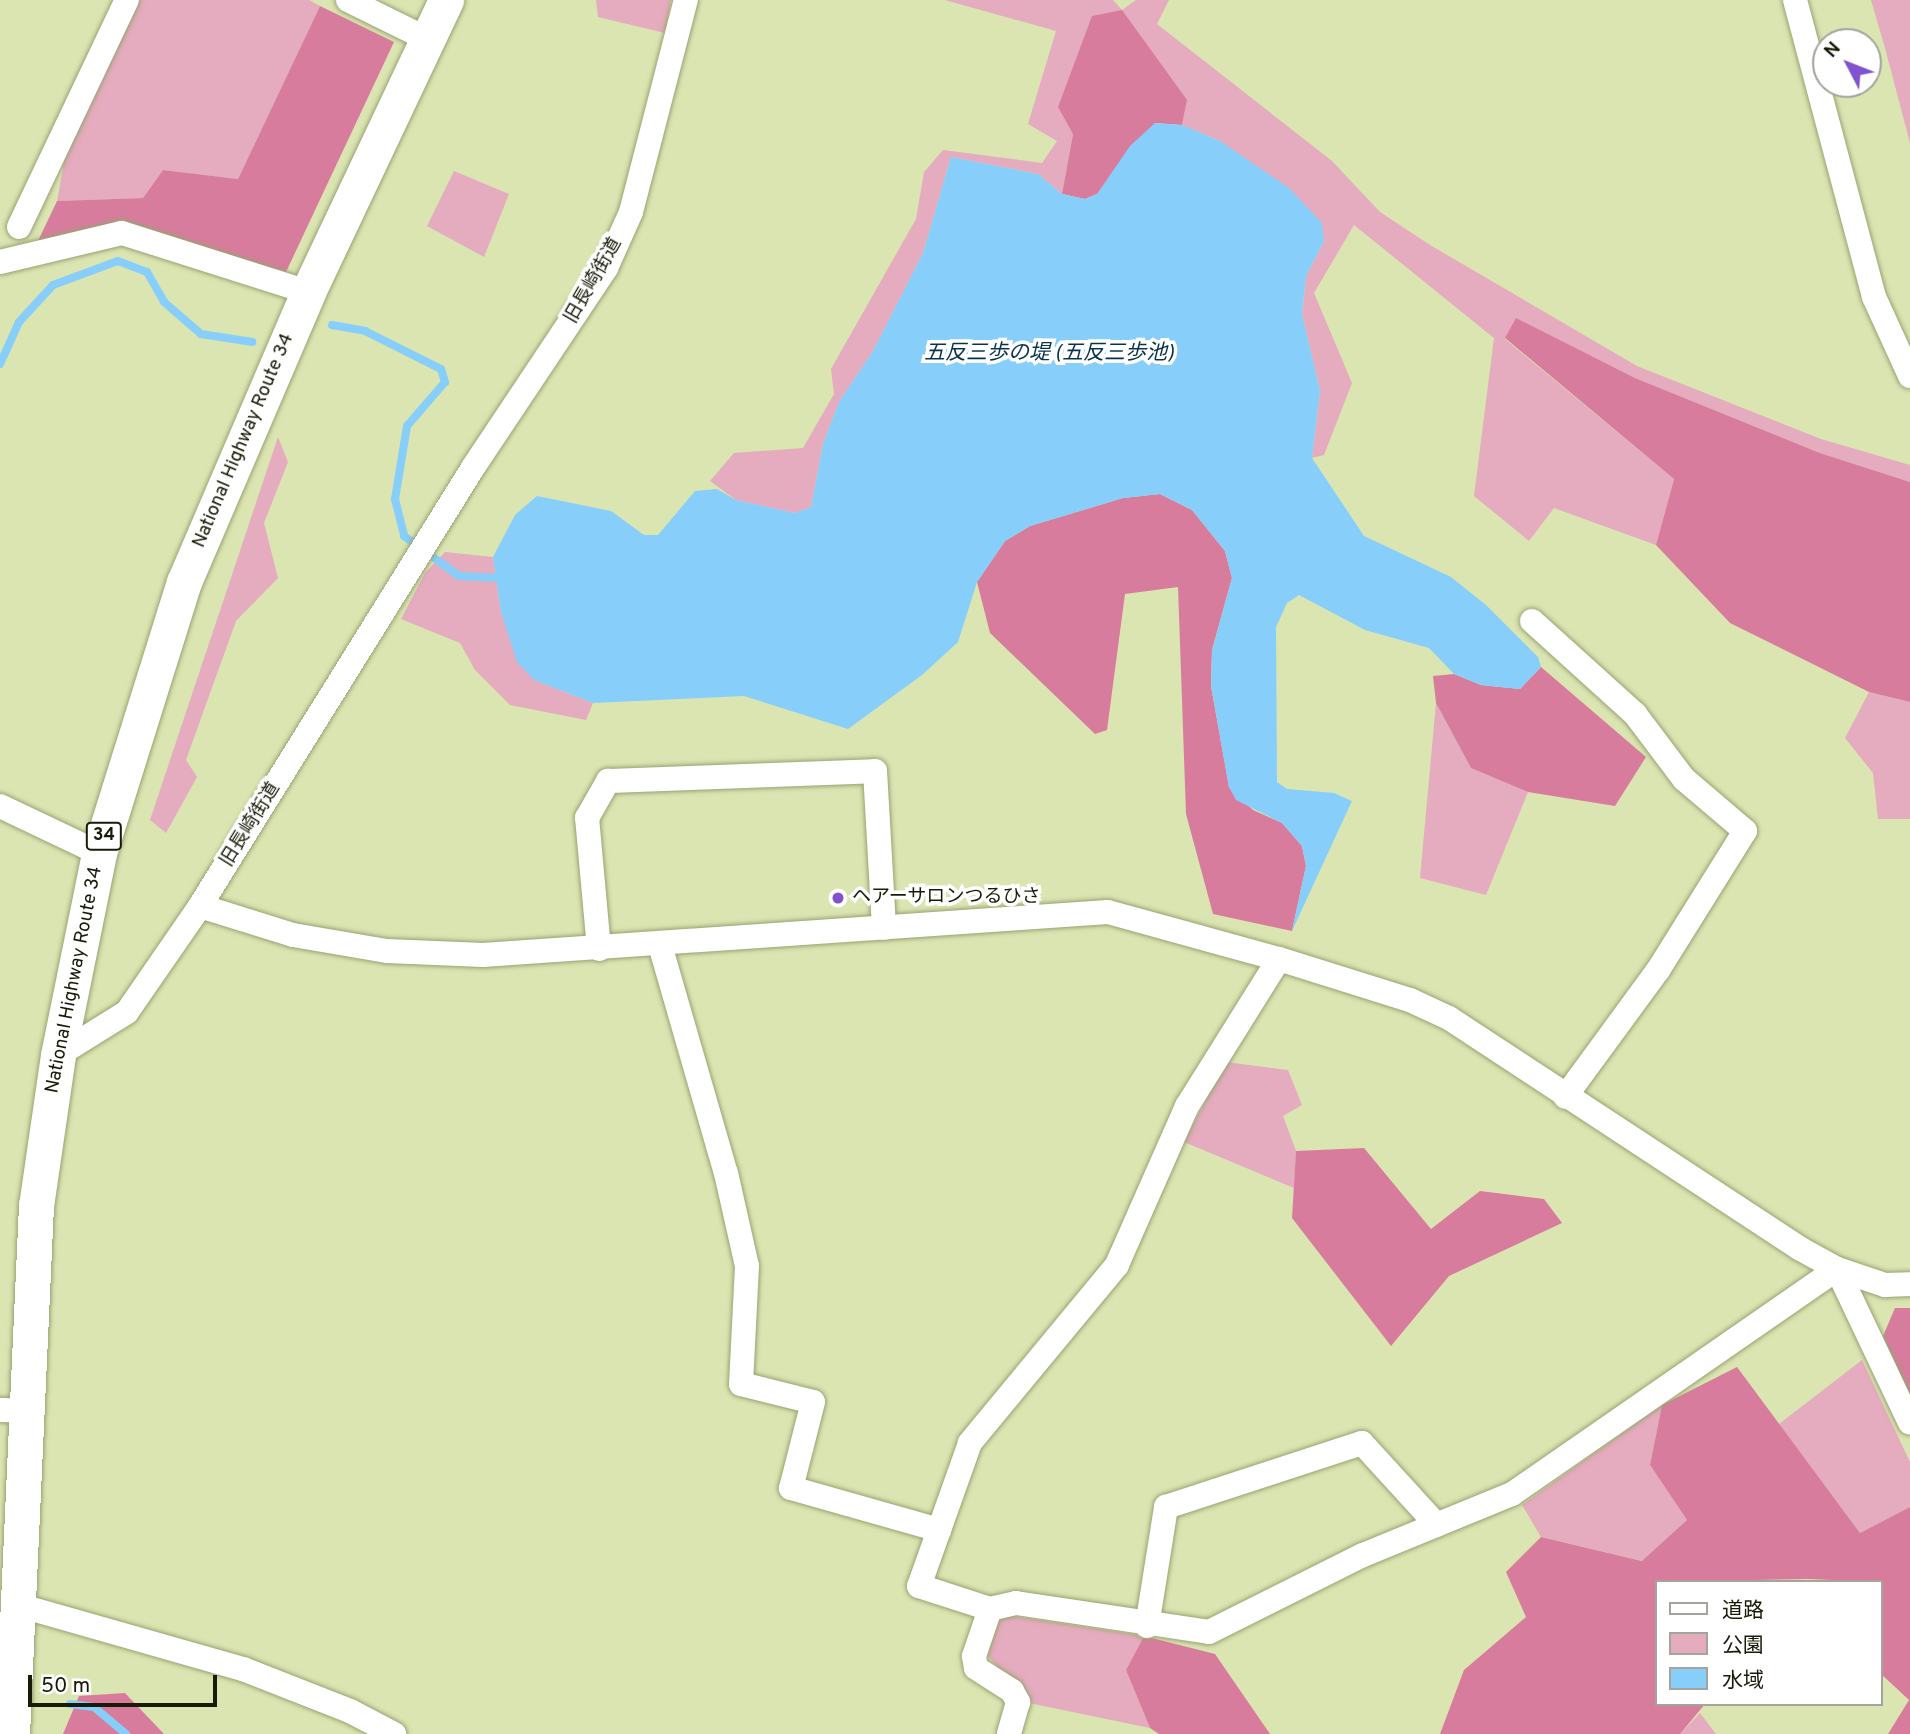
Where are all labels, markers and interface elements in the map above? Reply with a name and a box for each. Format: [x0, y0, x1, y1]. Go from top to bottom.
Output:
north arrow [1812, 28, 1882, 98]
text: N [1819, 37, 1846, 63]
street label: 旧長崎街道 [560, 234, 628, 328]
street label: National Highway Route 34 [188, 330, 300, 552]
water label: 五反三歩の堤 (五反三歩池) [924, 341, 1174, 367]
street label: 旧長崎街道 [216, 779, 286, 871]
road number: 34 [85, 822, 123, 850]
street label: National Highway Route 34 [42, 865, 108, 1095]
place label: ヘアーサロンつるひさ [852, 887, 1041, 909]
marker: ヘアーサロンつるひさ [830, 890, 846, 906]
legend [1654, 1580, 1882, 1706]
text: 道路 [1722, 1598, 1764, 1625]
text: 公園 [1722, 1633, 1764, 1660]
scale bar [32, 1660, 220, 1704]
text: 水域 [1722, 1668, 1764, 1695]
text: 50 m [41, 1673, 90, 1700]

